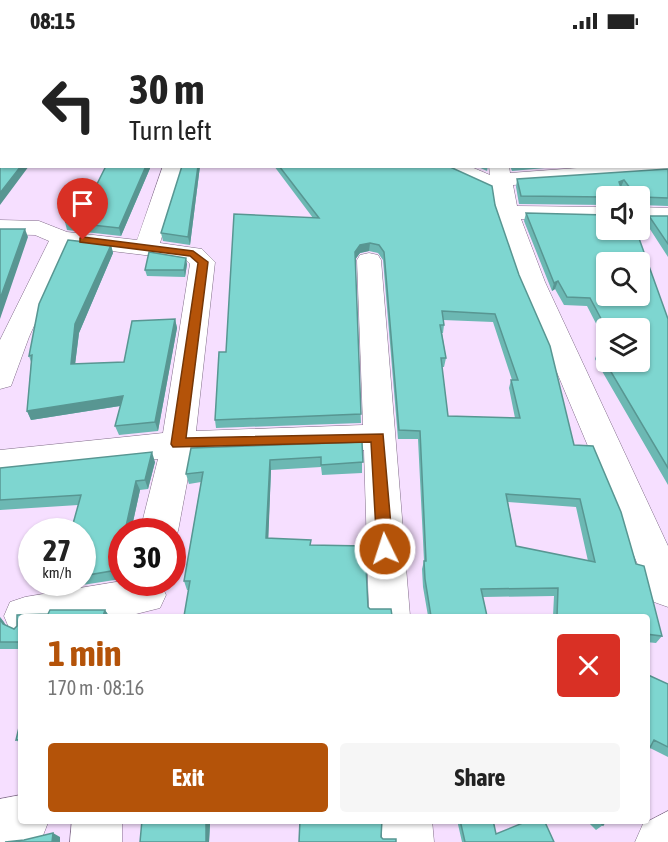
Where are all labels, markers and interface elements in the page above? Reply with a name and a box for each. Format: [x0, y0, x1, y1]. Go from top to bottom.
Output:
text: 08:15 [30, 8, 75, 34]
text: 30 m [129, 65, 204, 113]
icon: left [30, 66, 108, 144]
text: Turn left [129, 115, 212, 146]
pin [57, 178, 108, 240]
map controls [596, 186, 650, 372]
button: sound [596, 186, 650, 240]
icon: arrive [66, 187, 99, 220]
button: search [596, 252, 650, 306]
button: layers [596, 318, 650, 372]
position arrow [353, 517, 417, 581]
speed limit sign: 30 [108, 518, 186, 596]
text: 27 [43, 533, 71, 567]
text: km/h [42, 564, 72, 581]
text: 1 min [48, 632, 122, 674]
button: close [557, 634, 620, 697]
text: 170 m · 08:16 [48, 676, 144, 699]
button: Exit [48, 743, 328, 812]
button: Share [340, 743, 620, 812]

